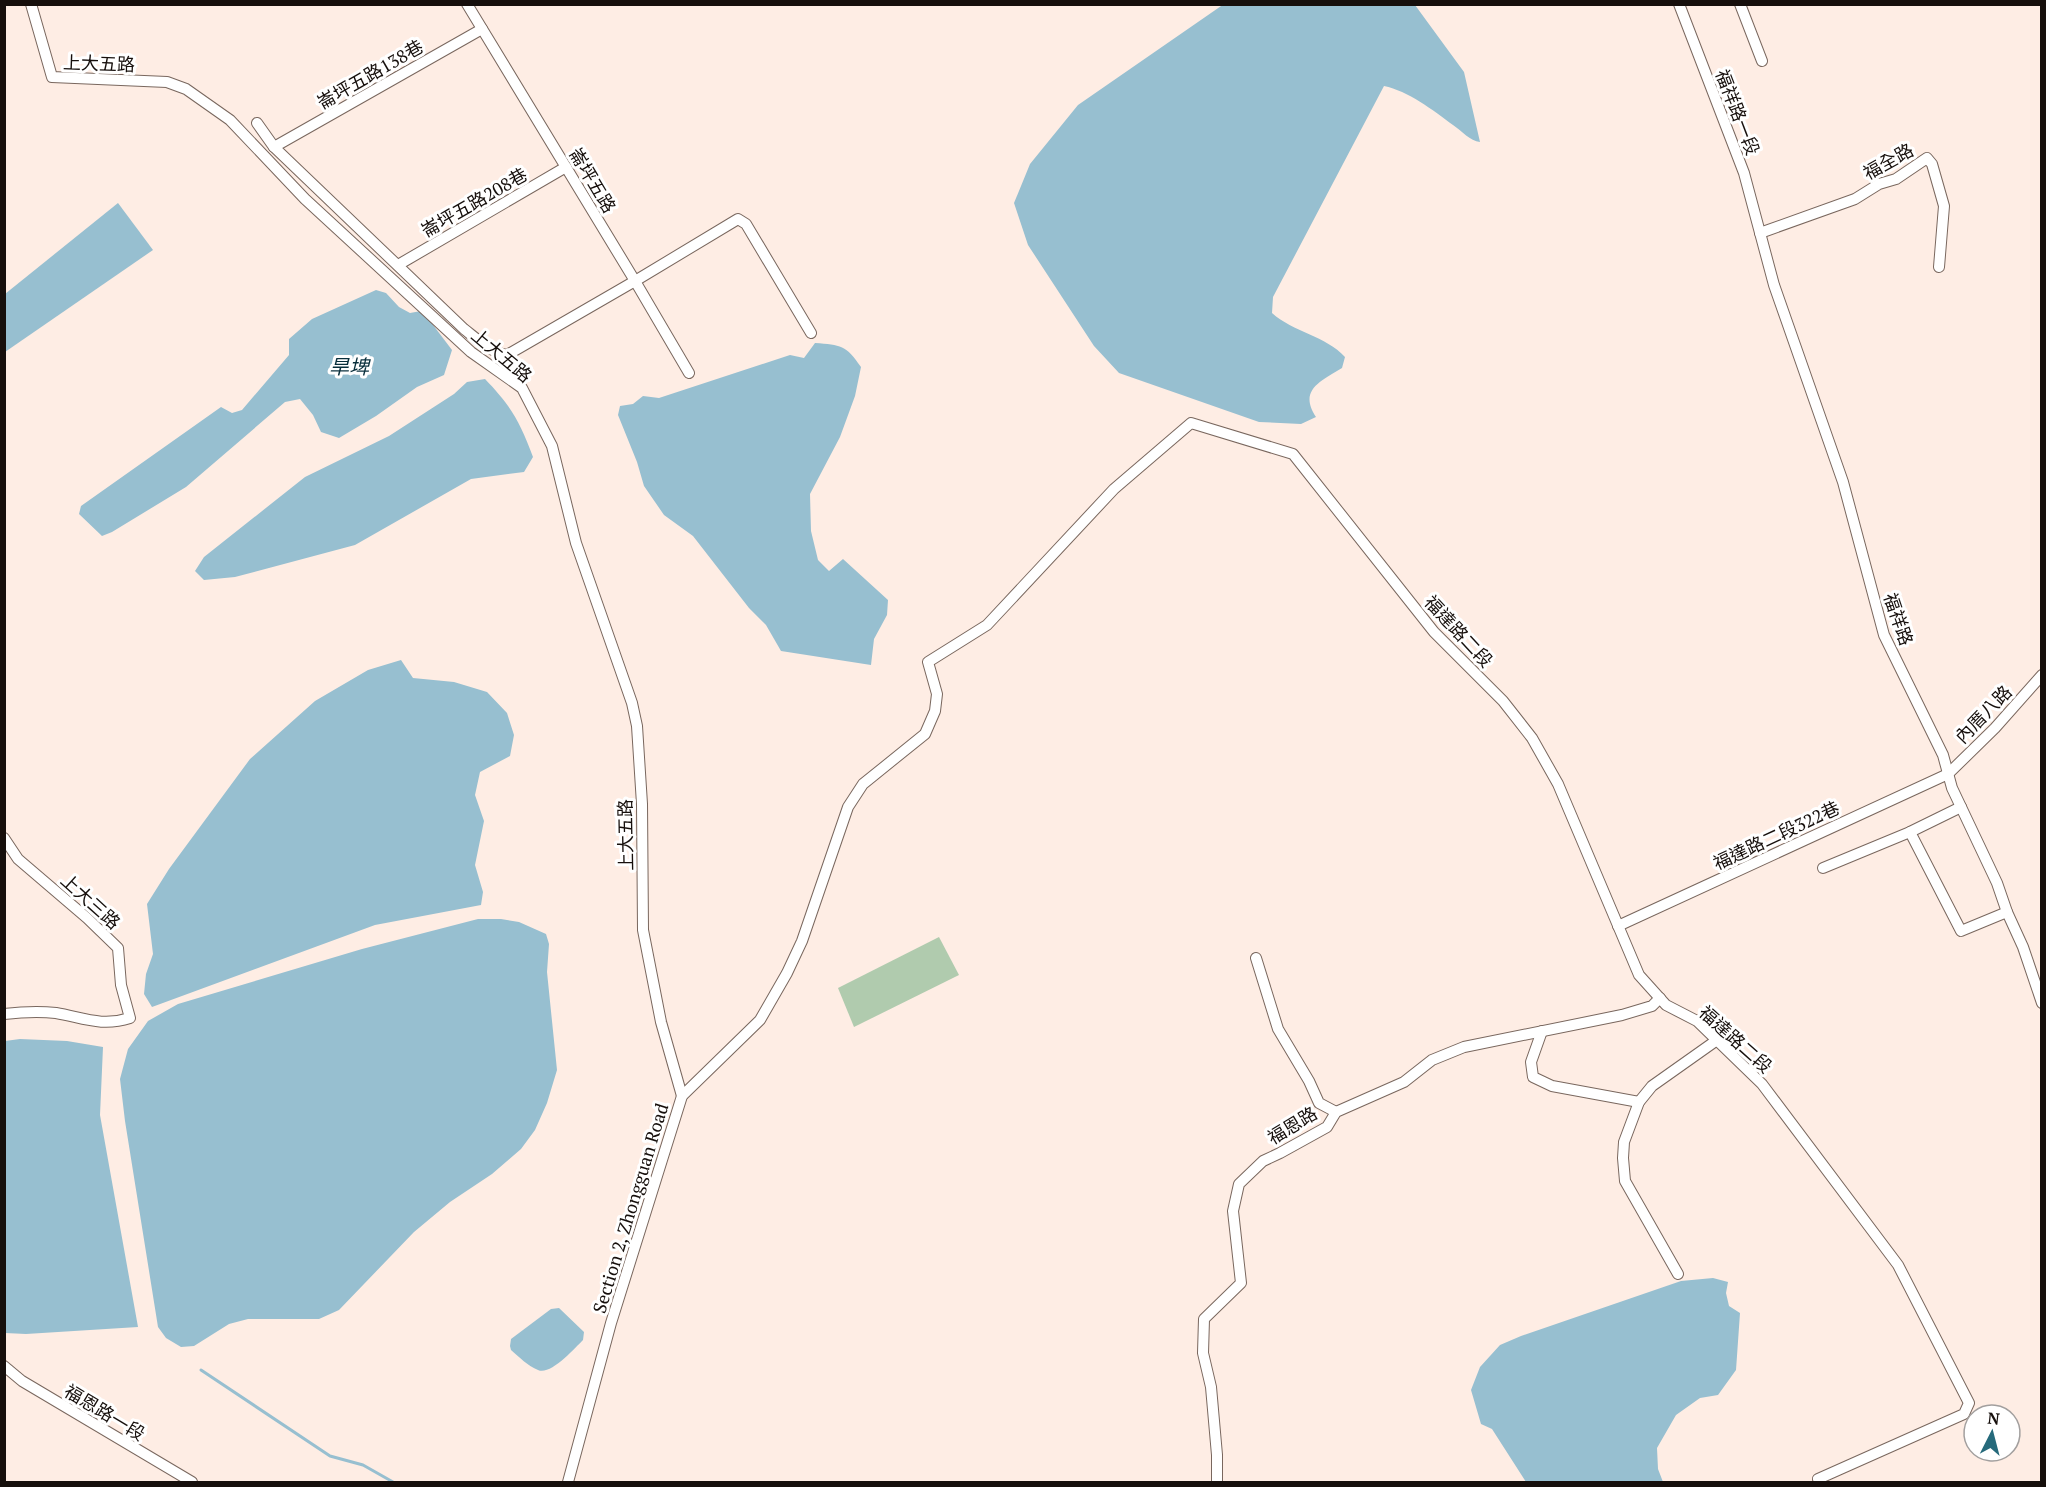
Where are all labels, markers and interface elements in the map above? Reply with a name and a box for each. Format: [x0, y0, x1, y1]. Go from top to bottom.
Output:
street label: 崙坪五路138巷 [313, 34, 427, 114]
street label: 上大五路 [63, 50, 135, 76]
street label: 福祥路一段 [1711, 66, 1765, 158]
street label: 福全路 [1859, 137, 1917, 185]
street label: 崙坪五路 [564, 143, 622, 217]
street label: 崙坪五路208巷 [417, 162, 531, 242]
street label: 上大五路 [467, 323, 537, 387]
water label: 旱埤 [329, 353, 371, 380]
street label: 福達路二段 [1420, 590, 1498, 672]
street label: 福祥路 [1879, 590, 1919, 648]
street label: 內厝八路 [1949, 680, 2017, 748]
street label: 福達路二段322巷 [1709, 795, 1843, 875]
street label: 上大五路 [612, 799, 638, 871]
street label: 上大三路 [56, 868, 126, 934]
street label: 福達路二段 [1695, 1000, 1777, 1078]
street label: Section 2, Zhongguan Road [587, 1100, 673, 1316]
street label: 福恩路 [1263, 1101, 1321, 1149]
street label: 福恩路一段 [60, 1379, 150, 1445]
north arrow [1962, 1403, 2022, 1463]
text: N [1986, 1407, 2001, 1430]

